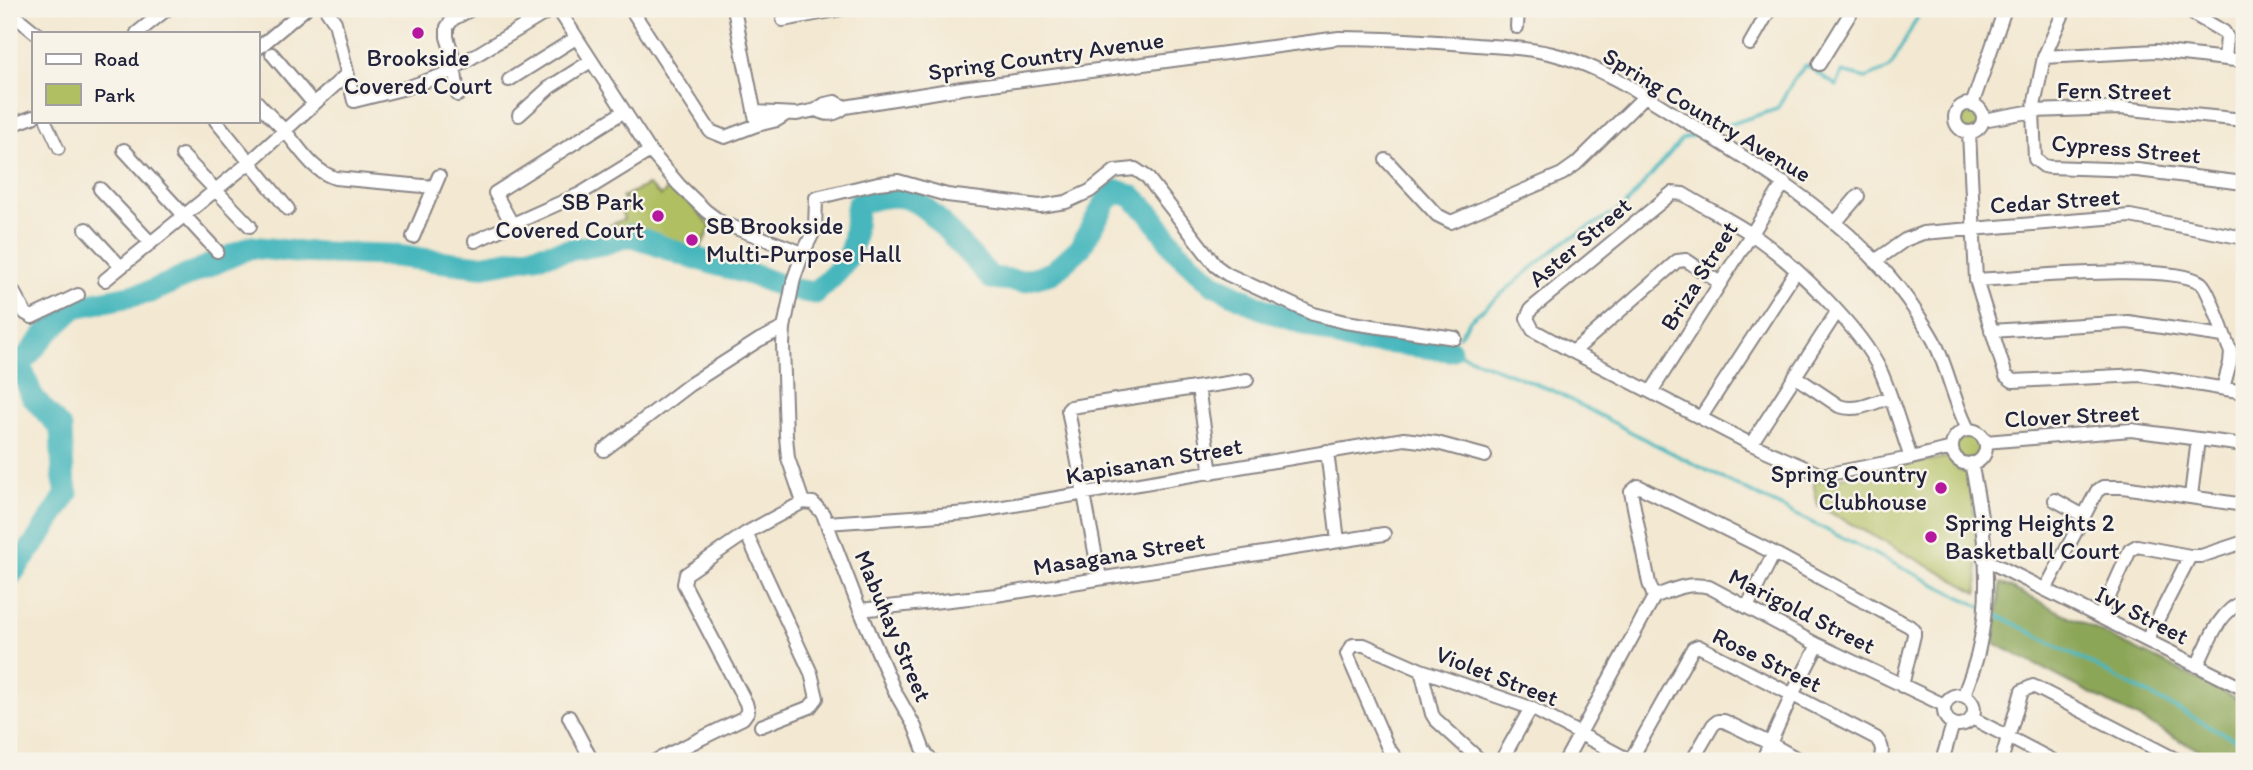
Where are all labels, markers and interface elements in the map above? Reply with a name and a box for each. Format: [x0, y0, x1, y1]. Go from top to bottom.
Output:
marker: Brookside Covered Court [410, 25, 426, 41]
street label: Spring Country Avenue [926, 25, 1166, 86]
legend [32, 32, 259, 122]
street label: Spring Country Avenue [1598, 41, 1817, 188]
place label: Brookside Covered Court [344, 43, 492, 100]
text: Road [94, 46, 140, 71]
street label: Fern Street [2056, 75, 2172, 106]
text: Park [94, 82, 136, 107]
street label: Cypress Street [2050, 128, 2202, 169]
street label: Cedar Street [1989, 181, 2121, 220]
place label: SB Park Covered Court [495, 187, 644, 244]
street label: Aster Street [1522, 190, 1637, 293]
marker: SB Park Covered Court [650, 208, 666, 224]
place label: SB Brookside Multi-Purpose Hall [706, 211, 902, 268]
street label: Briza Street [1654, 216, 1744, 336]
marker: SB Brookside Multi-Purpose Hall [684, 232, 700, 248]
street label: Clover Street [2004, 397, 2140, 434]
street label: Kapisanan Street [1063, 431, 1245, 490]
place label: Spring Country Clubhouse [1771, 459, 1927, 516]
marker: Spring Country Clubhouse [1933, 480, 1949, 496]
place label: Spring Heights 2 Basketball Court [1945, 508, 2120, 565]
street label: Masagana Street [1031, 526, 1207, 581]
marker: Spring Heights 2 Basketball Court [1923, 529, 1939, 545]
street label: Mabuhay Street [848, 546, 938, 706]
street label: Marigold Street [1724, 561, 1880, 660]
street label: Ivy Street [2091, 579, 2194, 650]
street label: Rose Street [1708, 621, 1827, 698]
street label: Violet Street [1432, 639, 1563, 712]

